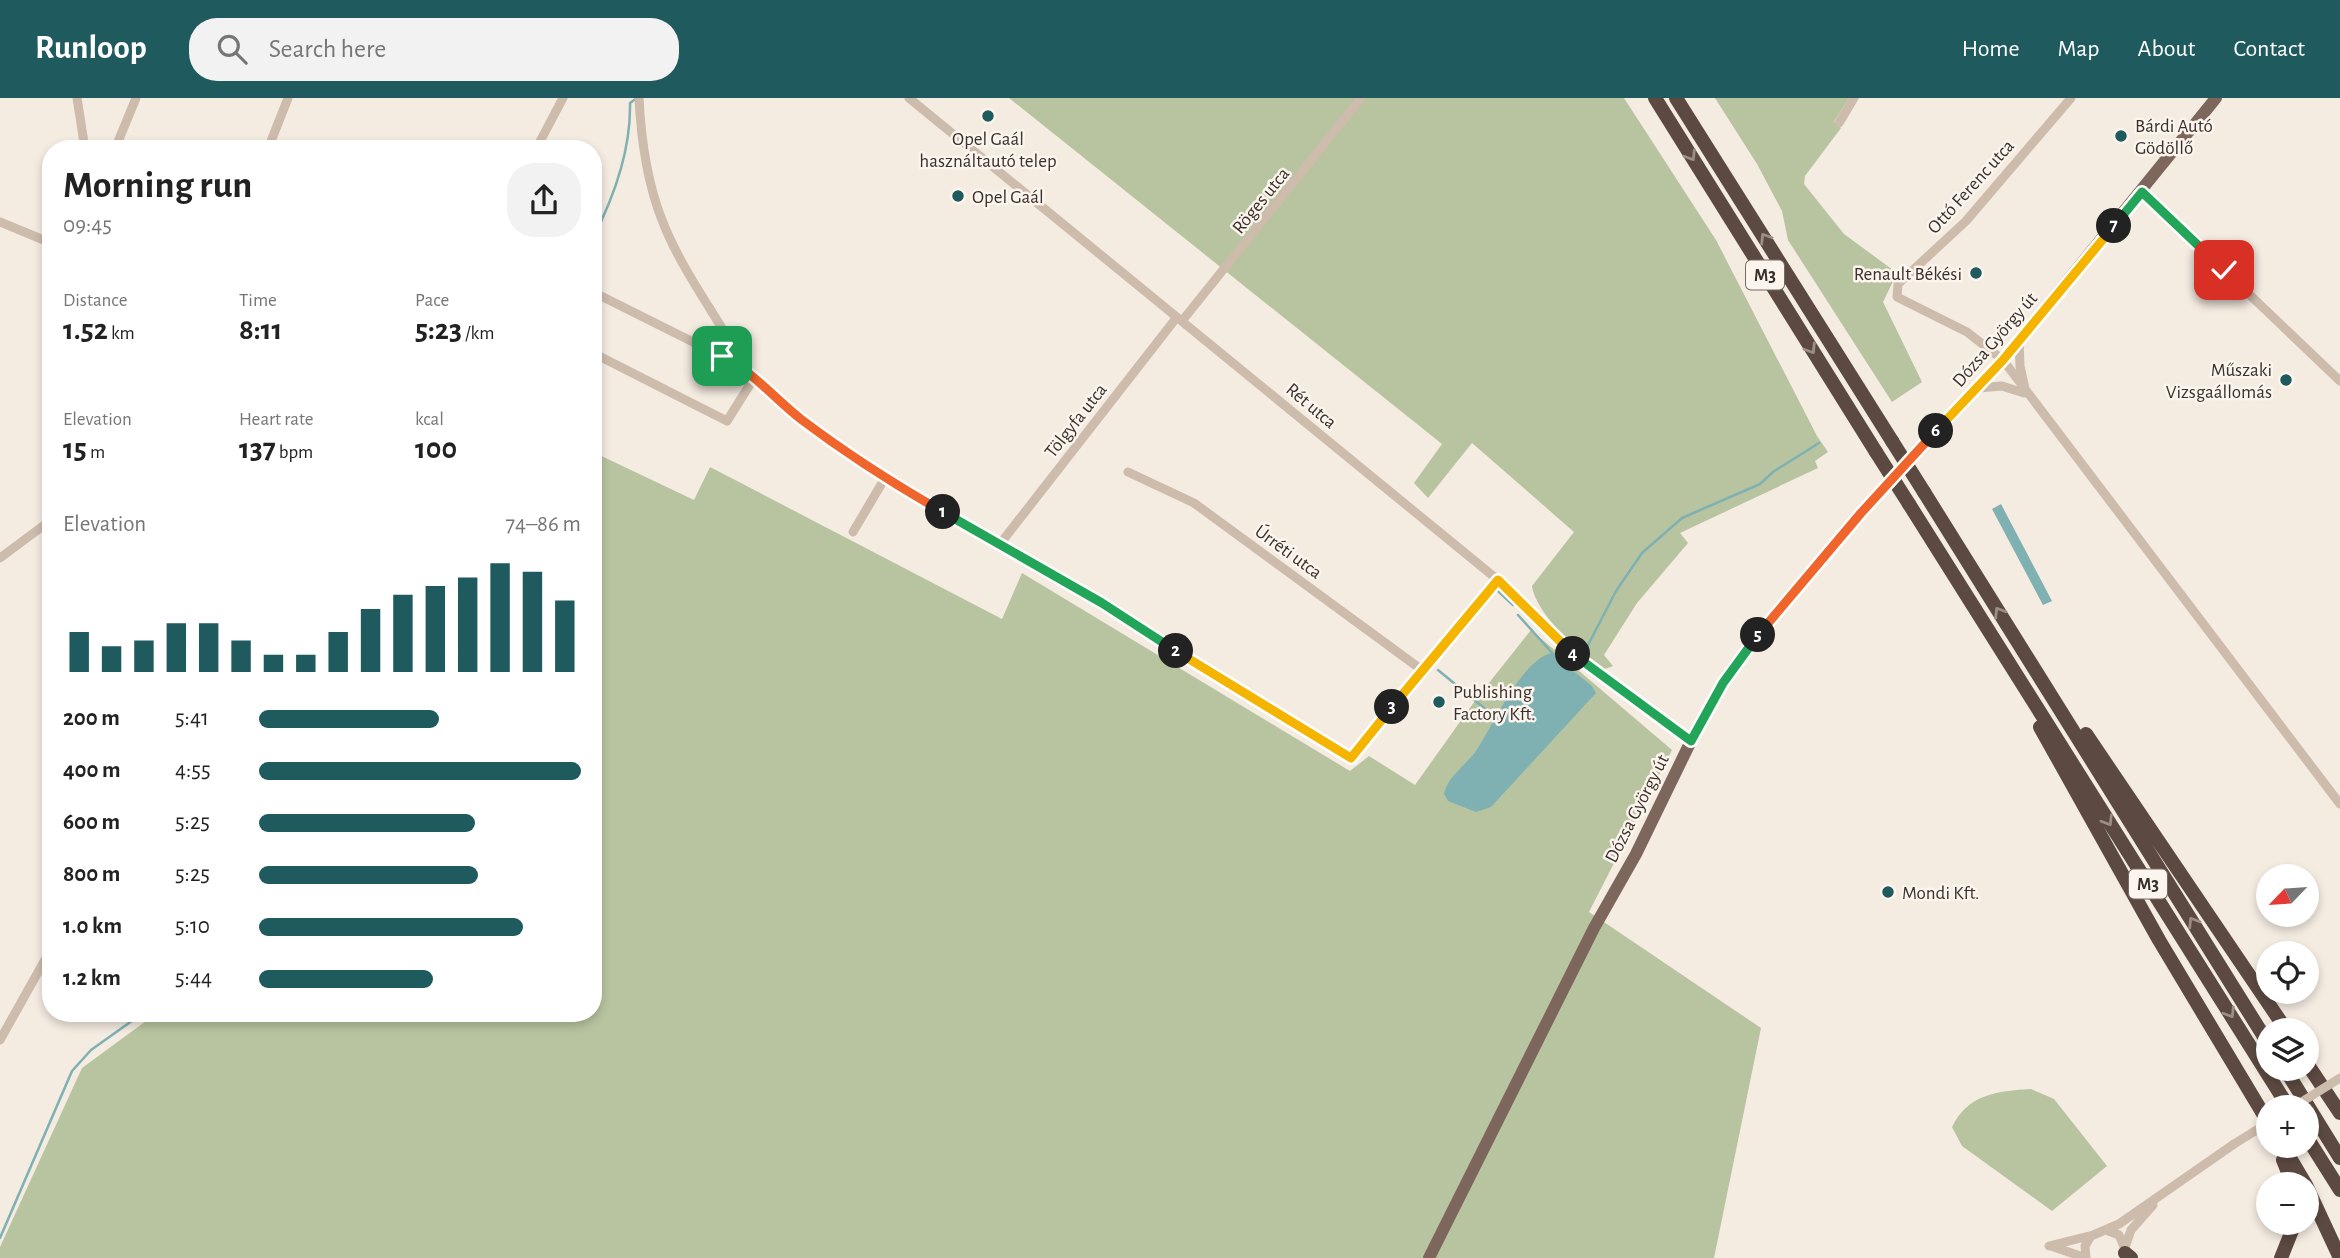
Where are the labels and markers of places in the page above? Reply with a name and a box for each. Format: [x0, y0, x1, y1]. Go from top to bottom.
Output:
marker: Opel Gaál használtautó telep [980, 108, 996, 124]
place label: Bárdi Autó Gödöllő [2135, 117, 2213, 158]
marker: Bárdi Autó Gödöllő [2113, 128, 2129, 144]
place label: Opel Gaál használtautó telep [919, 130, 1057, 171]
marker: Opel Gaál [950, 188, 966, 204]
place label: Opel Gaál [972, 188, 1044, 207]
pin: 7 [2096, 208, 2132, 244]
pin [2194, 240, 2254, 300]
place label: Renault Békési [1854, 265, 1962, 284]
marker: Renault Békési [1968, 265, 1984, 281]
pin [692, 326, 752, 386]
place label: Műszaki Vizsgaállomás [2166, 361, 2272, 402]
marker: Műszaki Vizsgaállomás [2278, 372, 2294, 388]
pin: 6 [1918, 414, 1954, 448]
pin: 1 [926, 494, 960, 530]
pin: 5 [1740, 618, 1776, 652]
pin: 2 [1158, 634, 1194, 668]
pin: 4 [1556, 636, 1590, 672]
place label: Publishing Factory Kft. [1453, 683, 1535, 724]
pin: 3 [1374, 690, 1410, 724]
marker: Publishing Factory Kft. [1431, 694, 1447, 710]
marker: Mondi Kft. [1880, 884, 1896, 900]
place label: Mondi Kft. [1902, 884, 1979, 903]

